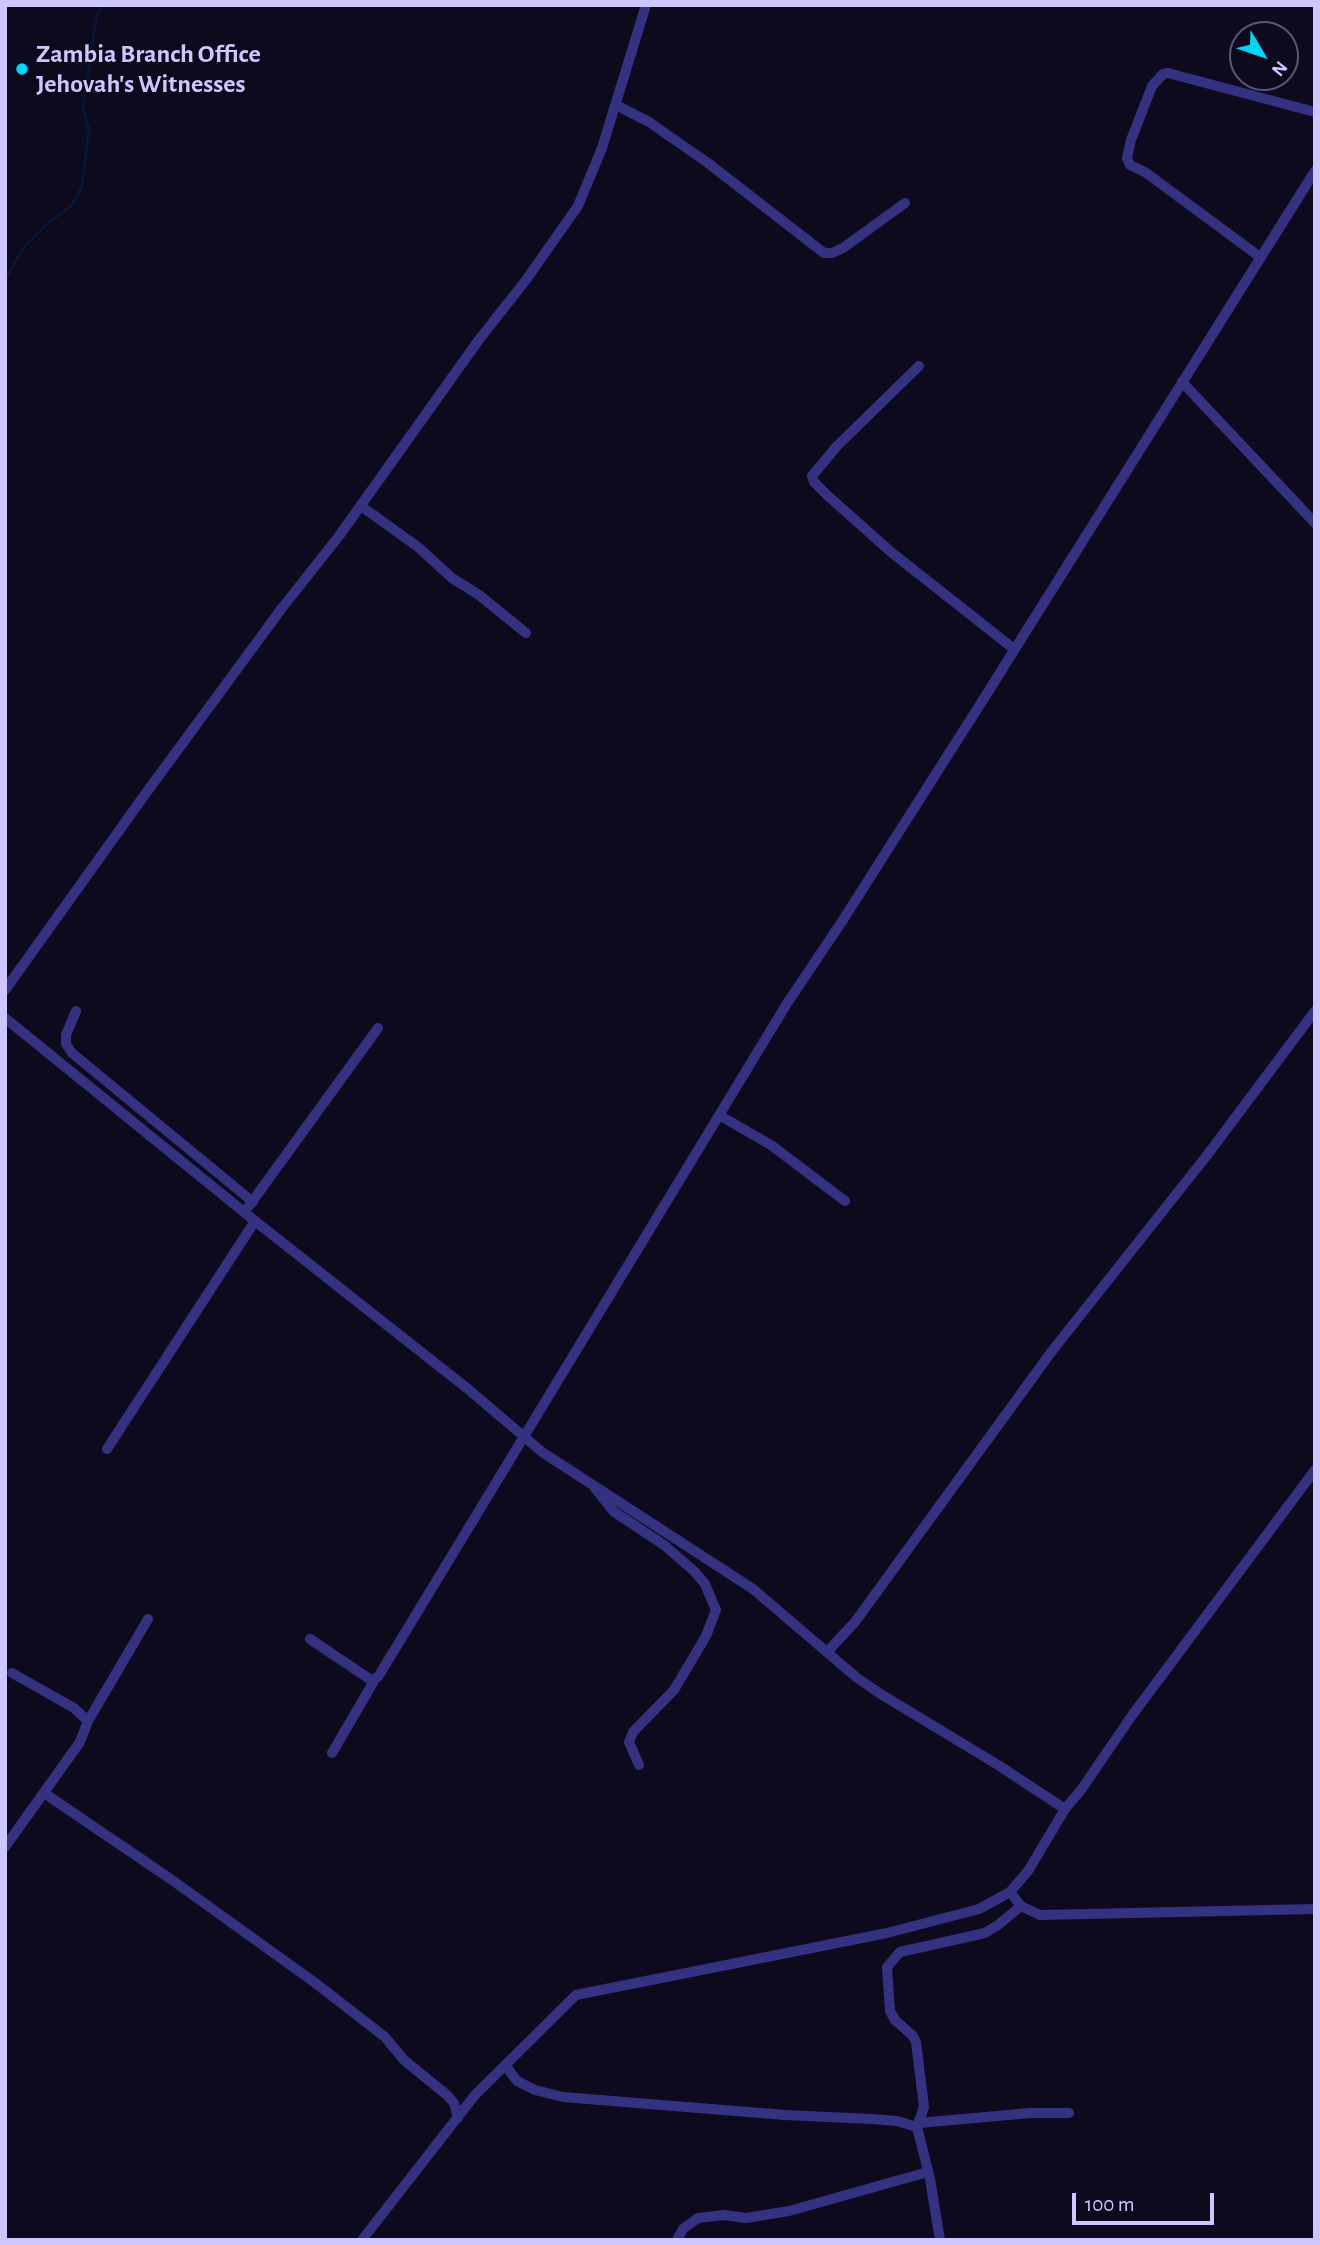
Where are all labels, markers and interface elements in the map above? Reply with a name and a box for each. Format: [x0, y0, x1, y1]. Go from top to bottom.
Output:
north arrow [1229, 21, 1299, 91]
place label: Zambia Branch Office Jehovah's Witnesses [36, 38, 261, 100]
text: N [1268, 57, 1291, 79]
marker: Zambia Branch Office Jehovah's Witnesses [14, 61, 30, 77]
scale bar [1075, 2178, 1217, 2222]
text: 100 m [1085, 2194, 1135, 2215]

